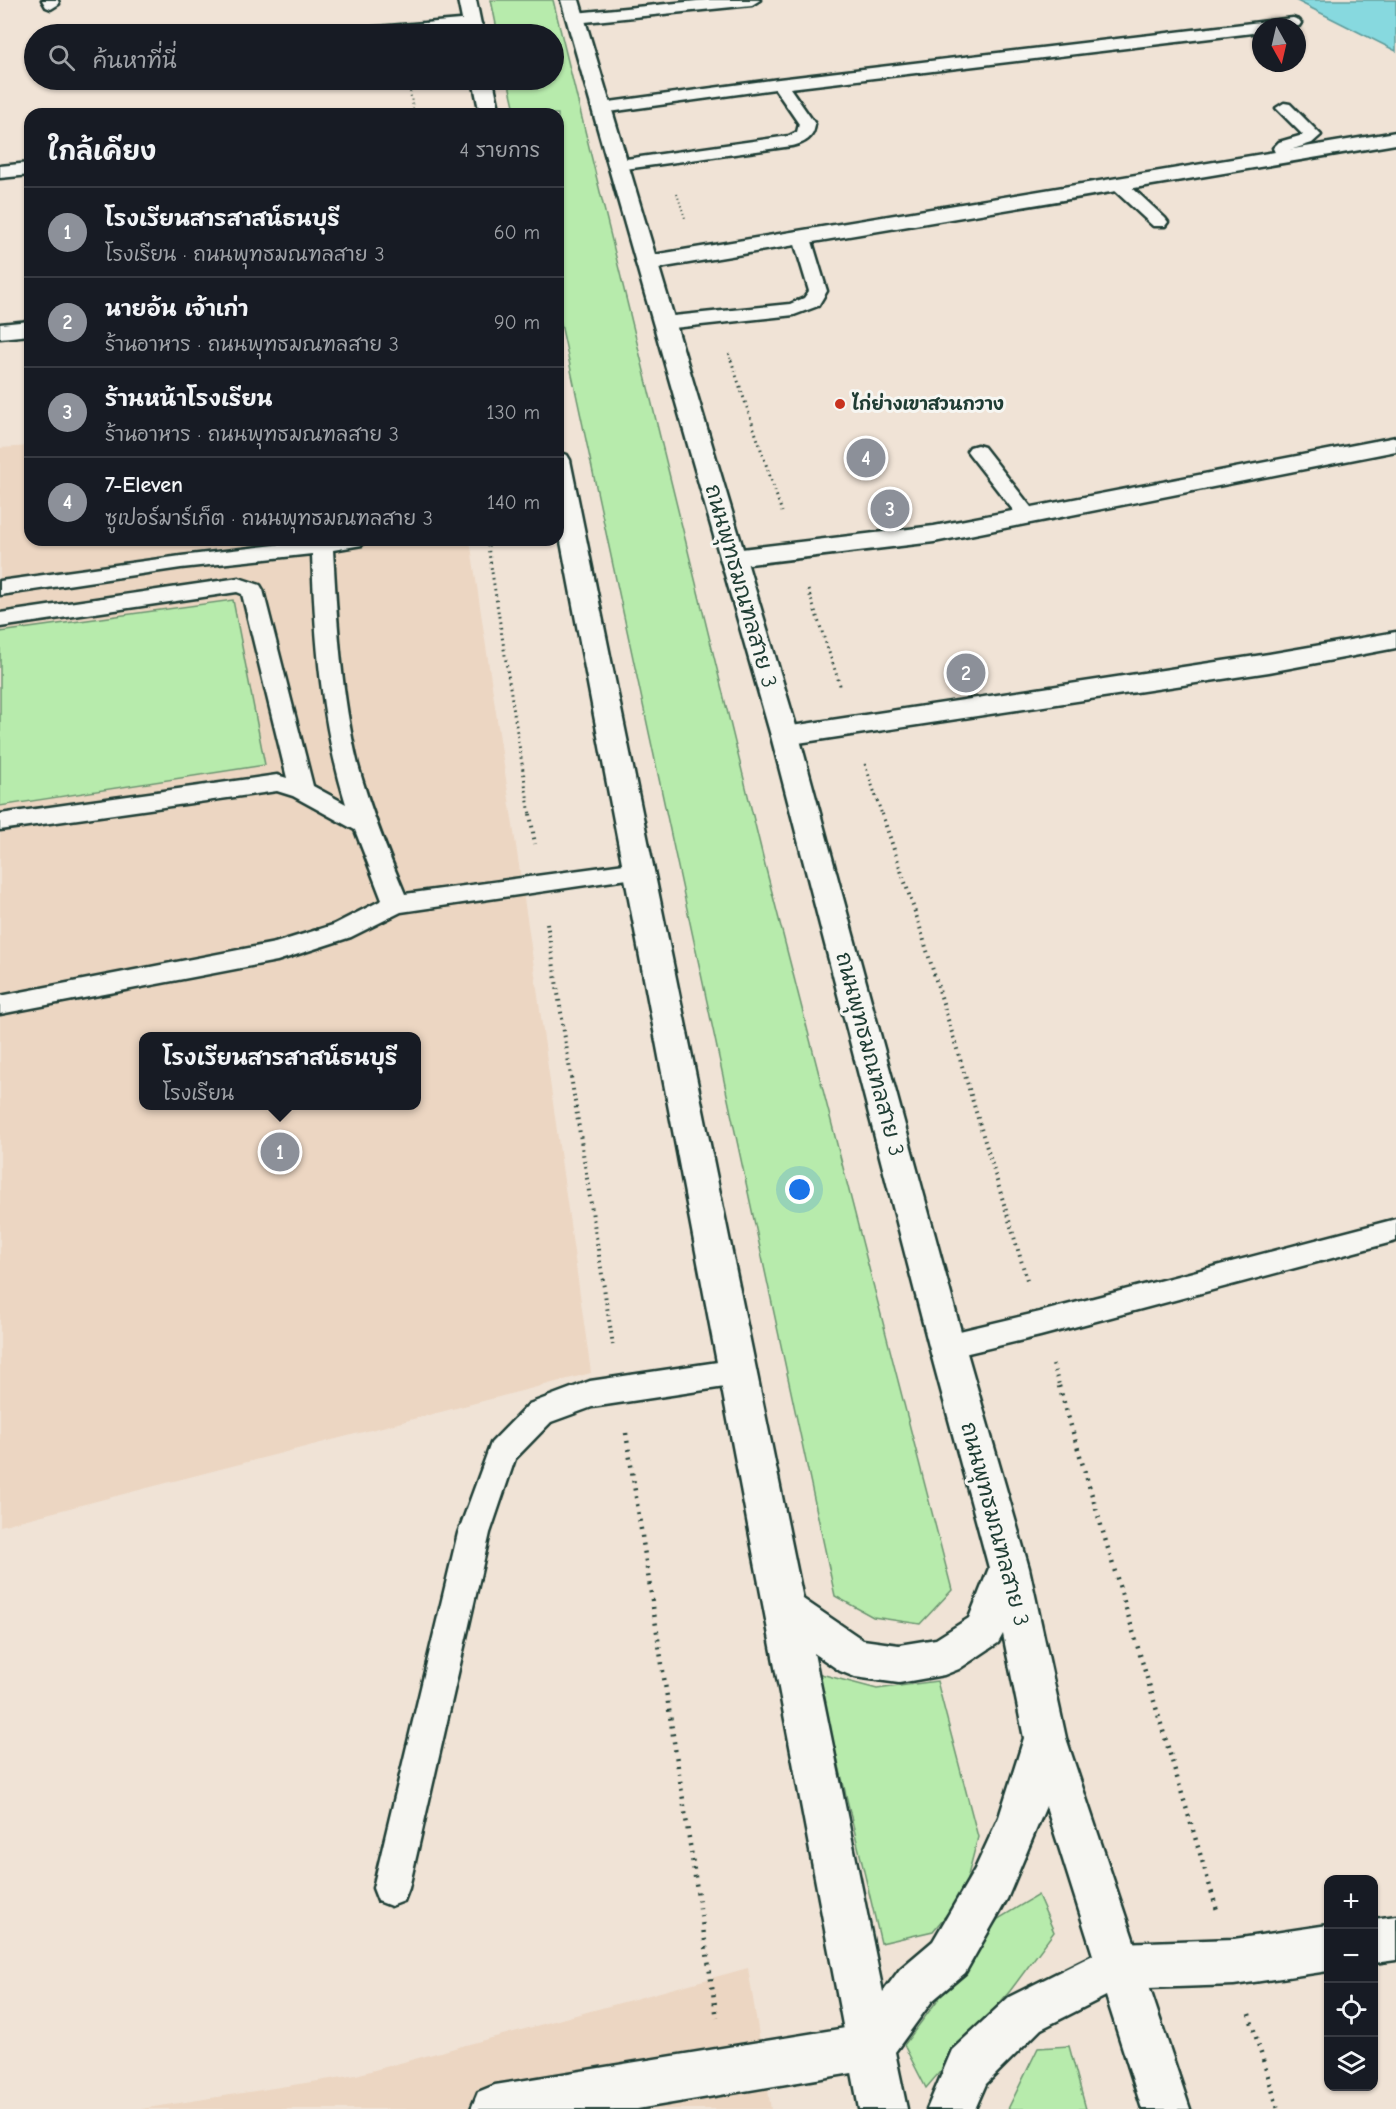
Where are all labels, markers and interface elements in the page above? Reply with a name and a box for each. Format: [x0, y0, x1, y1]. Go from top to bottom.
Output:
north arrow [1252, 18, 1306, 72]
search box [24, 24, 564, 90]
icon: search [45, 41, 78, 74]
text: ค้นหาที่นี่ [93, 48, 177, 74]
text: ใกล้เคียง [48, 137, 156, 167]
text: 4 รายการ [459, 139, 540, 162]
text: โรงเรียนสารสาสน์ธนบุรี [105, 206, 340, 232]
text: 1 [64, 221, 71, 244]
text: 60 m [494, 221, 540, 244]
text: โรงเรียน · ถนนพุทธมณฑลสาย 3 [105, 243, 385, 266]
text: นายอ้น เจ้าเก่า [105, 296, 248, 322]
text: 2 [63, 311, 72, 334]
text: 90 m [494, 311, 540, 334]
text: ร้านอาหาร · ถนนพุทธมณฑลสาย 3 [105, 333, 399, 356]
text: ร้านหน้าโรงเรียน [105, 386, 273, 412]
place label: ไก่ย่างเขาสวนกวาง [851, 392, 1004, 415]
marker: ไก่ย่างเขาสวนกวาง [833, 397, 847, 411]
text: 3 [63, 401, 72, 424]
text: 130 m [487, 401, 540, 424]
text: ร้านอาหาร · ถนนพุทธมณฑลสาย 3 [105, 423, 399, 446]
pin: 4 [846, 436, 886, 480]
text: 7-Eleven [105, 472, 183, 498]
street label: ถนนพุทธมณฑลสาย 3 [697, 481, 782, 691]
pin: 3 [870, 486, 910, 532]
text: 4 [63, 491, 72, 514]
text: 140 m [487, 491, 540, 514]
text: ซูเปอร์มาร์เก็ต · ถนนพุทธมณฑลสาย 3 [105, 507, 433, 530]
pin: 2 [946, 650, 986, 696]
street label: ถนนพุทธมณฑลสาย 3 [827, 949, 910, 1160]
popup [139, 1032, 421, 1110]
text: โรงเรียนสารสาสน์ธนบุรี [163, 1045, 397, 1071]
text: โรงเรียน [163, 1082, 234, 1105]
pin: 1 [260, 1130, 300, 1174]
your location [785, 1175, 814, 1204]
street label: ถนนพุทธมณฑลสาย 3 [952, 1419, 1035, 1630]
map controls [1324, 1875, 1378, 2091]
button: + [1324, 1875, 1378, 1929]
button: − [1324, 1929, 1378, 1983]
button: locate [1324, 1983, 1378, 2037]
button: layers [1324, 2037, 1378, 2091]

